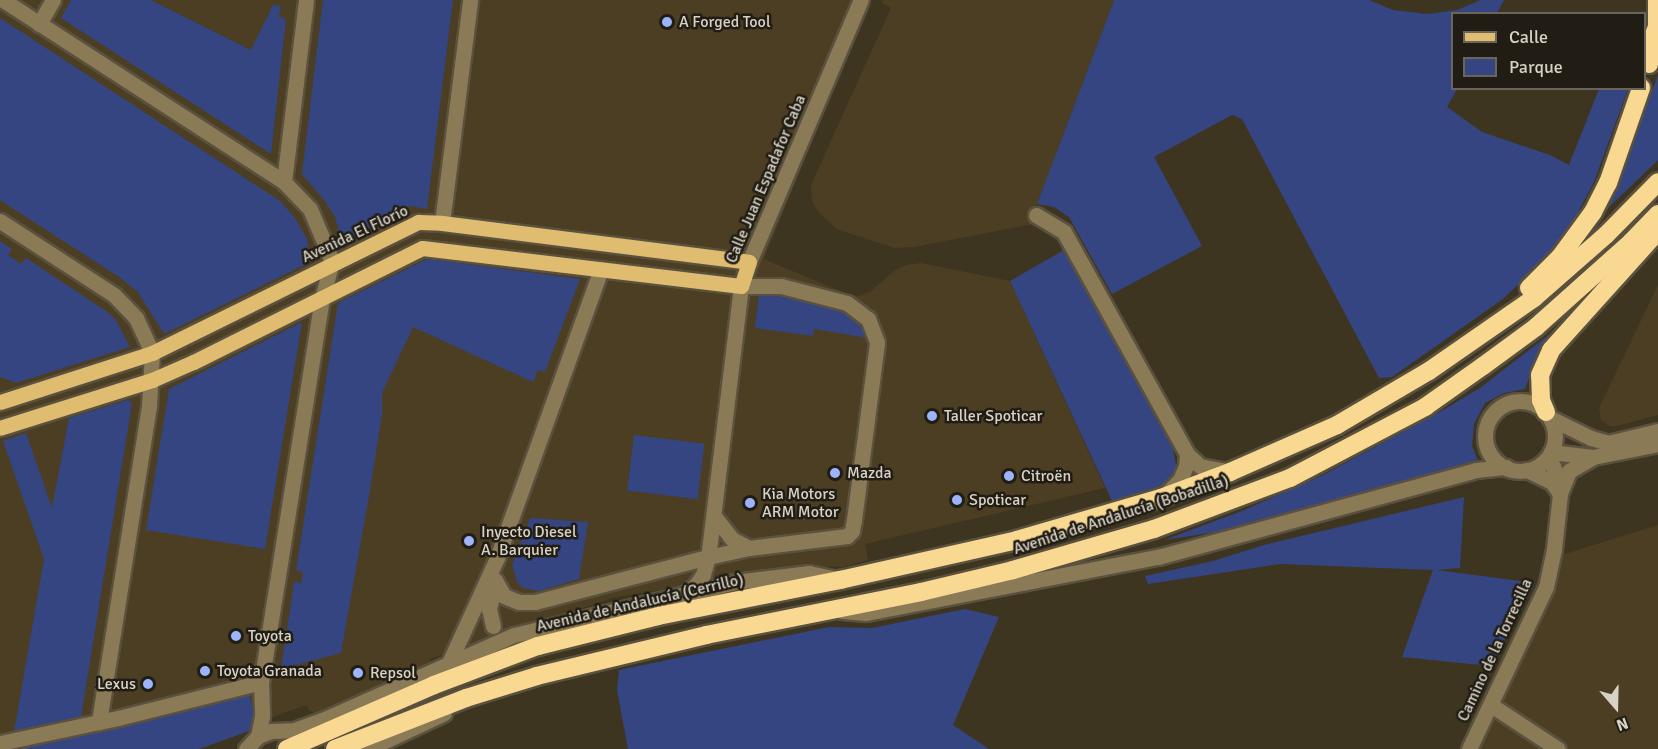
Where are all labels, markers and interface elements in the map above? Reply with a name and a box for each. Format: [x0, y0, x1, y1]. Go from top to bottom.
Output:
place label: A Forged Tool [679, 12, 771, 32]
legend [1451, 12, 1646, 90]
marker: A Forged Tool [660, 15, 674, 29]
text: Calle [1509, 26, 1548, 48]
text: Parque [1509, 56, 1563, 78]
street label: Calle Juan Espadafor Caba [722, 92, 810, 266]
street label: Avenida El Florío [299, 201, 411, 267]
place label: Taller Spoticar [944, 406, 1042, 426]
marker: Taller Spoticar [925, 409, 939, 423]
place label: Mazda [847, 463, 892, 483]
marker: Mazda [828, 466, 842, 480]
place label: Citroën [1021, 466, 1071, 486]
marker: Citroën [1002, 469, 1016, 483]
street label: Avenida de Andalucía (Bobadilla) [1011, 471, 1231, 559]
place label: Kia Motors ARM Motor [762, 484, 839, 522]
place label: Spoticar [969, 490, 1026, 510]
marker: Spoticar [950, 493, 964, 507]
marker: Kia Motors ARM Motor [743, 496, 757, 510]
place label: Inyecto Diesel A. Barquier [481, 522, 577, 560]
marker: Inyecto Diesel A. Barquier [462, 534, 476, 548]
street label: Avenida de Andalucía (Cerrillo) [535, 570, 745, 636]
street label: Camino de la Torrecilla [1453, 576, 1537, 724]
place label: Toyota [248, 626, 292, 646]
marker: Toyota [229, 629, 243, 643]
place label: Toyota Granada [217, 661, 322, 681]
place label: Repsol [370, 663, 416, 683]
marker: Toyota Granada [198, 664, 212, 678]
marker: Repsol [351, 666, 365, 680]
place label: Lexus [97, 674, 136, 694]
marker: Lexus [141, 677, 155, 691]
north arrow [1586, 677, 1646, 737]
text: N [1614, 713, 1631, 735]

